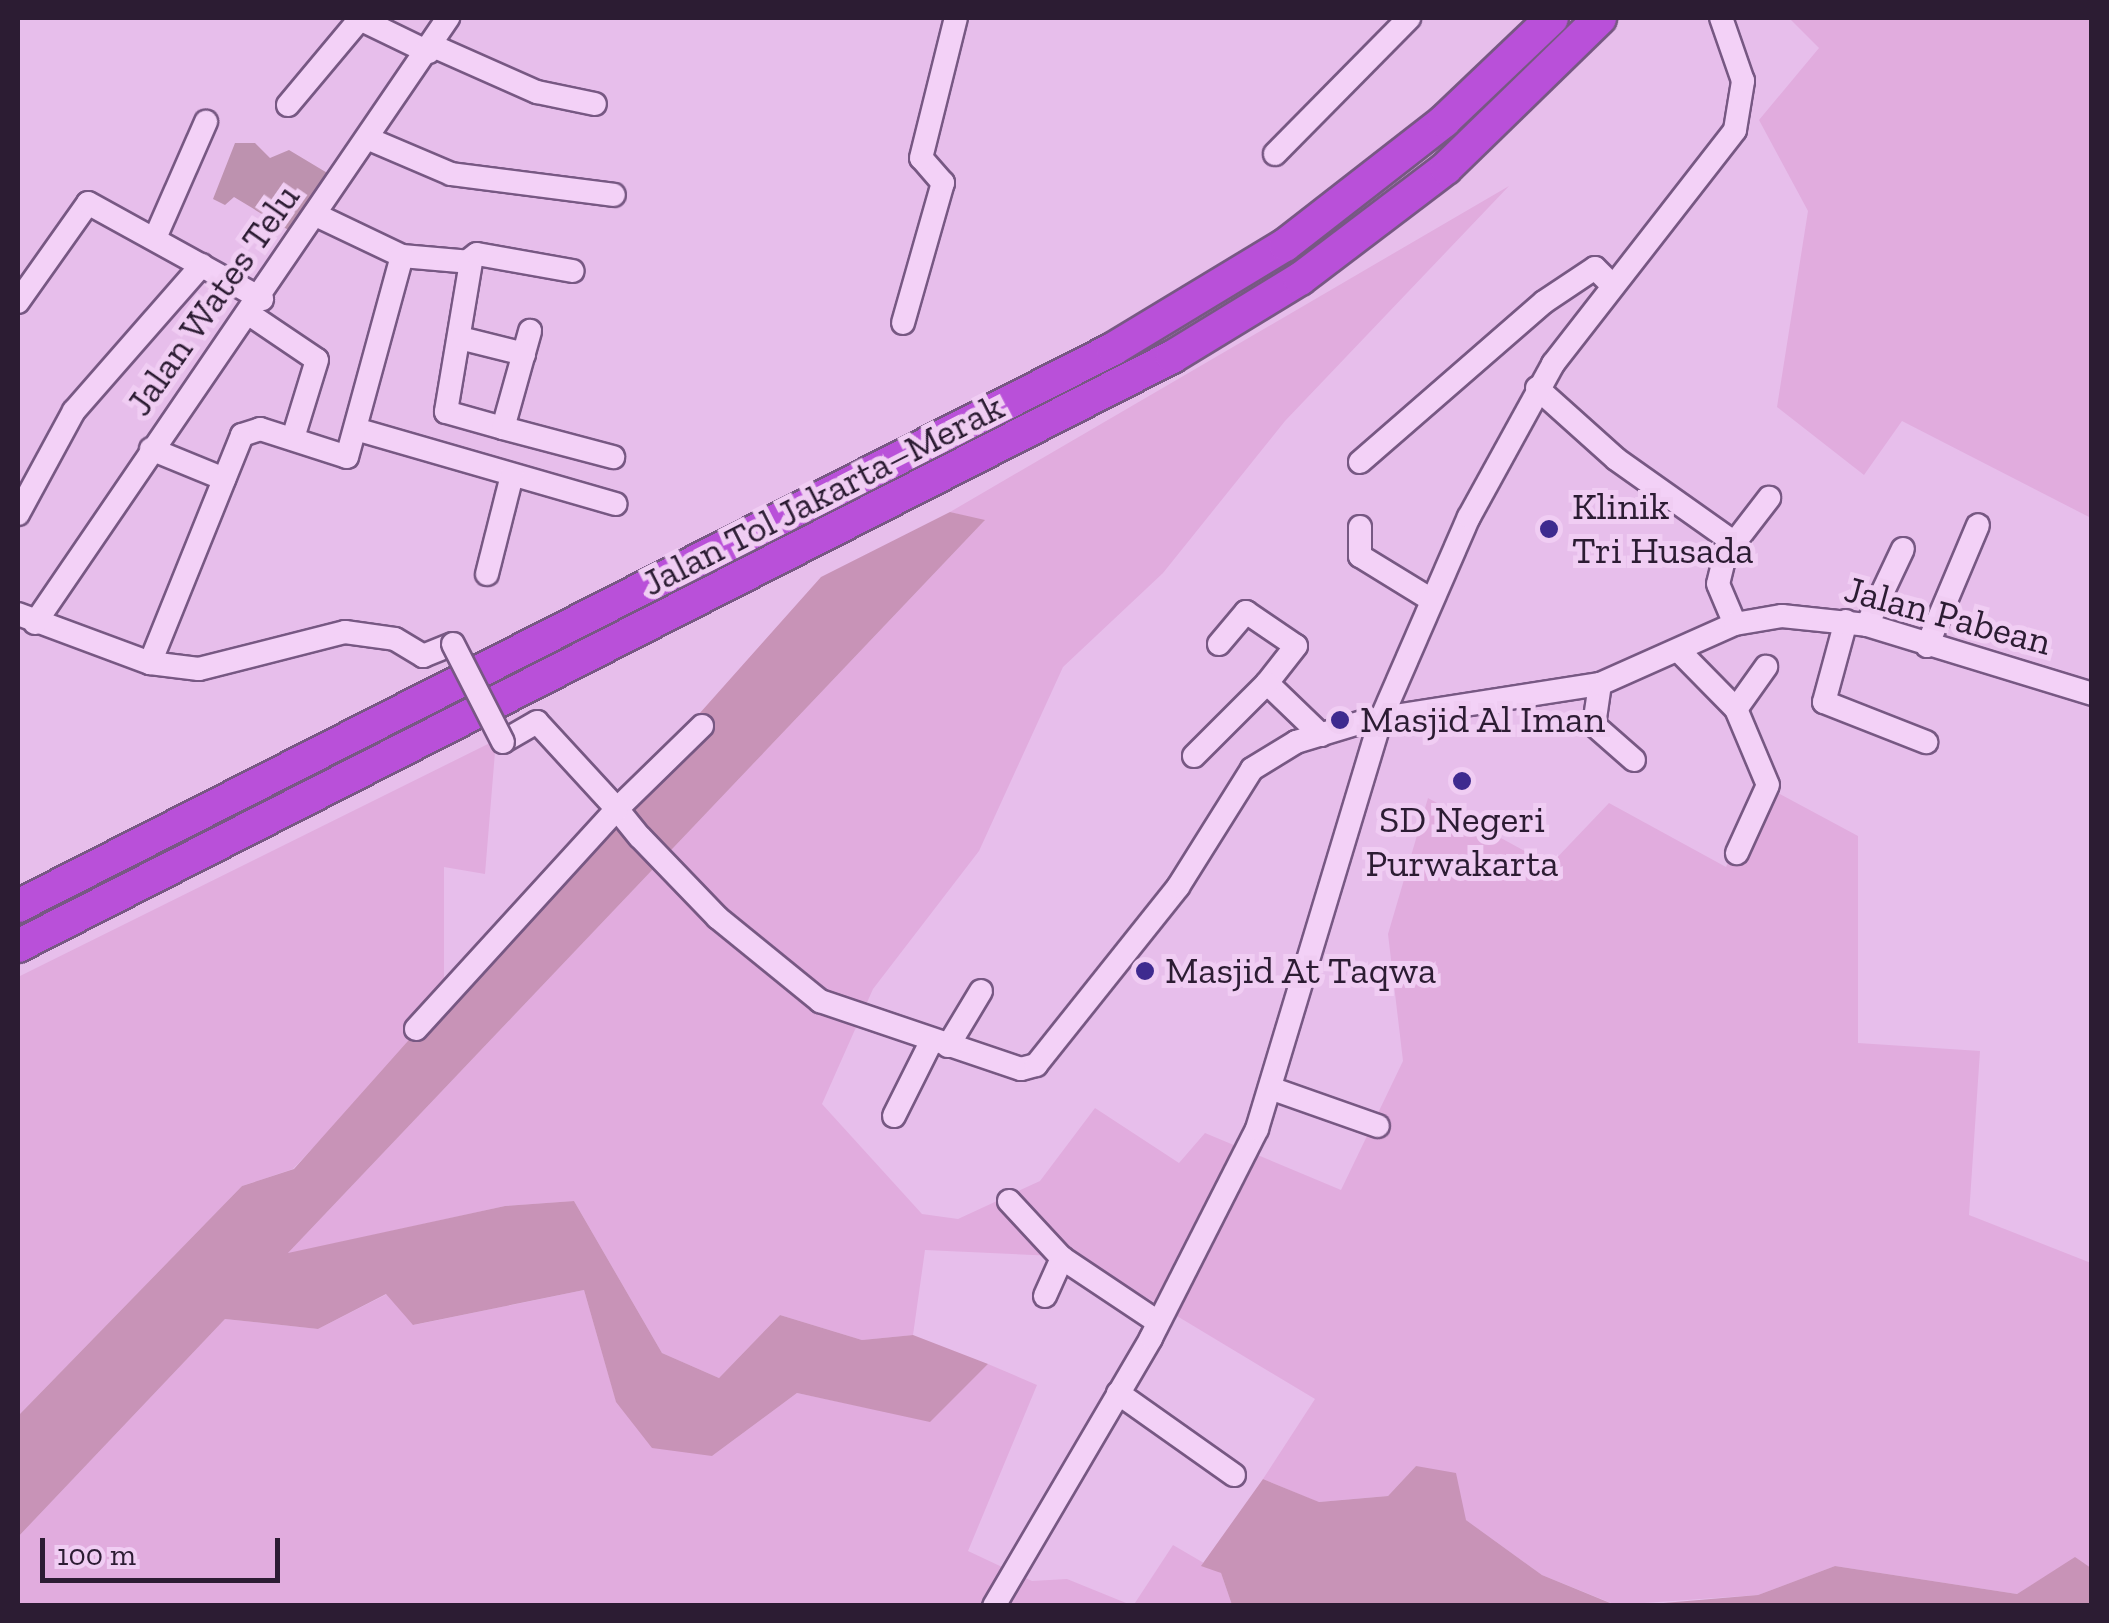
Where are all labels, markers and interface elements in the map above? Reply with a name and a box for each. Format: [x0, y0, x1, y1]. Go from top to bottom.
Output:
street label: Jalan Wates Telu [116, 175, 310, 425]
street label: Jalan Tol Jakarta–Merak [634, 384, 1012, 606]
place label: Klinik Tri Husada [1572, 484, 1754, 574]
marker: Klinik Tri Husada [1536, 516, 1562, 542]
street label: Jalan Pabean [1840, 567, 2056, 665]
place label: Masjid Al Iman [1360, 697, 1606, 743]
marker: Masjid Al Iman [1329, 709, 1351, 731]
marker: SD Negeri Purwakarta [1451, 770, 1473, 792]
place label: SD Negeri Purwakarta [1365, 797, 1559, 886]
place label: Masjid At Taqwa [1165, 948, 1438, 994]
marker: Masjid At Taqwa [1134, 960, 1156, 982]
scale bar [45, 1518, 285, 1580]
text: 100 m [57, 1537, 136, 1573]

